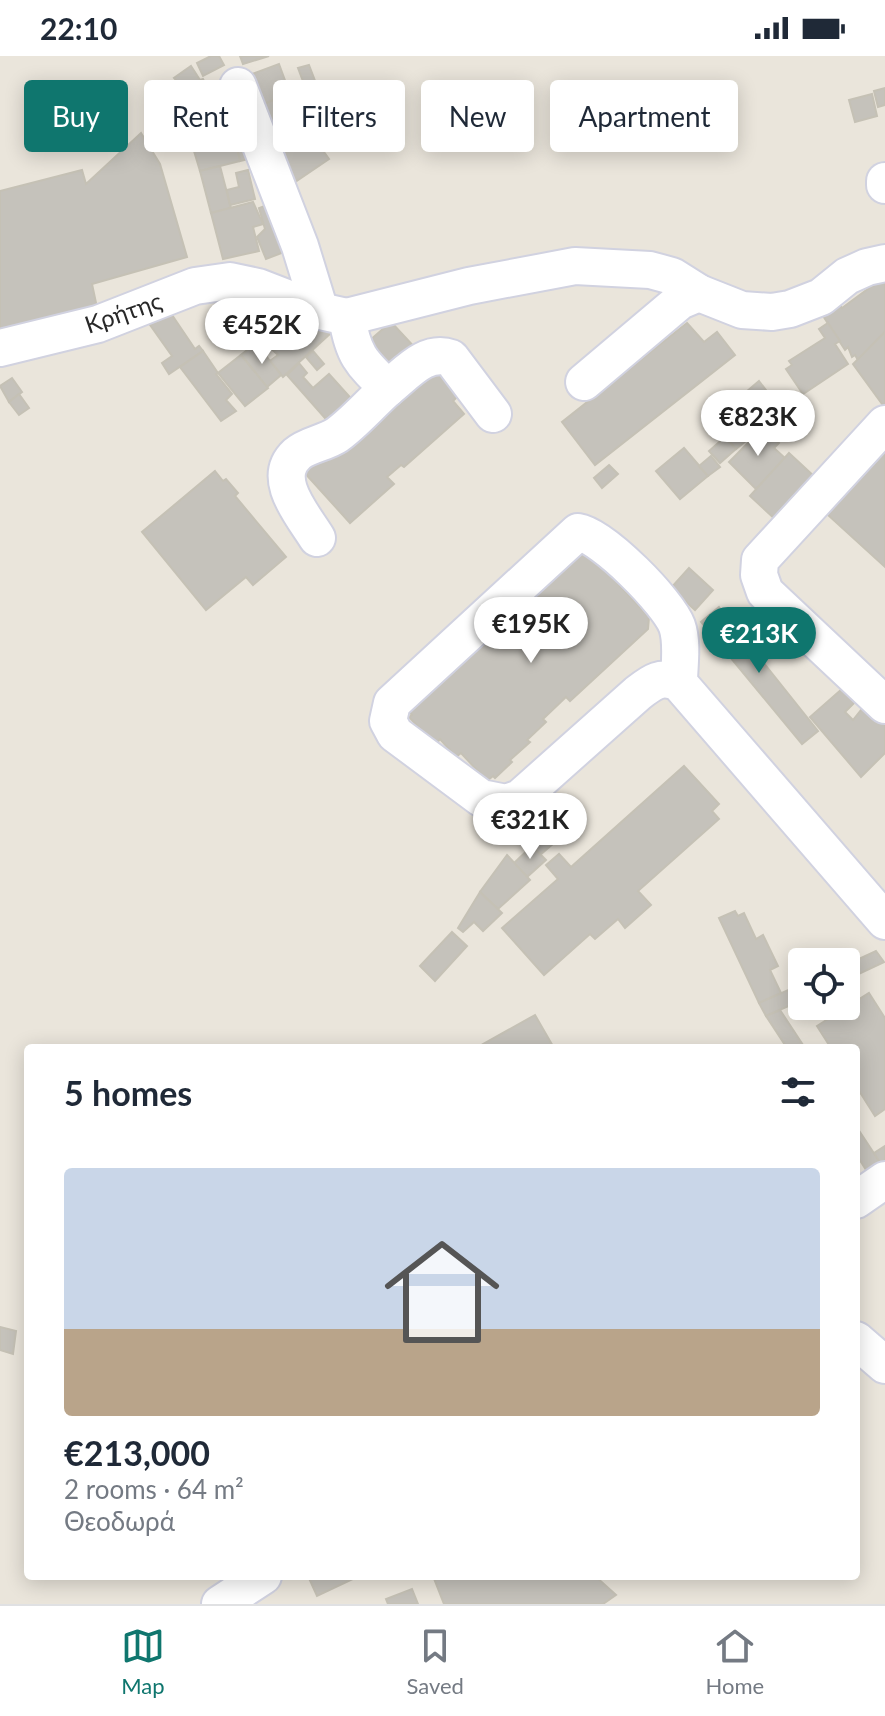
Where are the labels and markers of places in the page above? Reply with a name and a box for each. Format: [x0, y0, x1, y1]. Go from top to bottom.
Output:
pin: €452K [206, 298, 318, 366]
pin: €823K [702, 390, 814, 458]
pin: €195K [475, 597, 587, 665]
pin: €213K [703, 607, 815, 675]
pin: €321K [474, 793, 586, 861]

